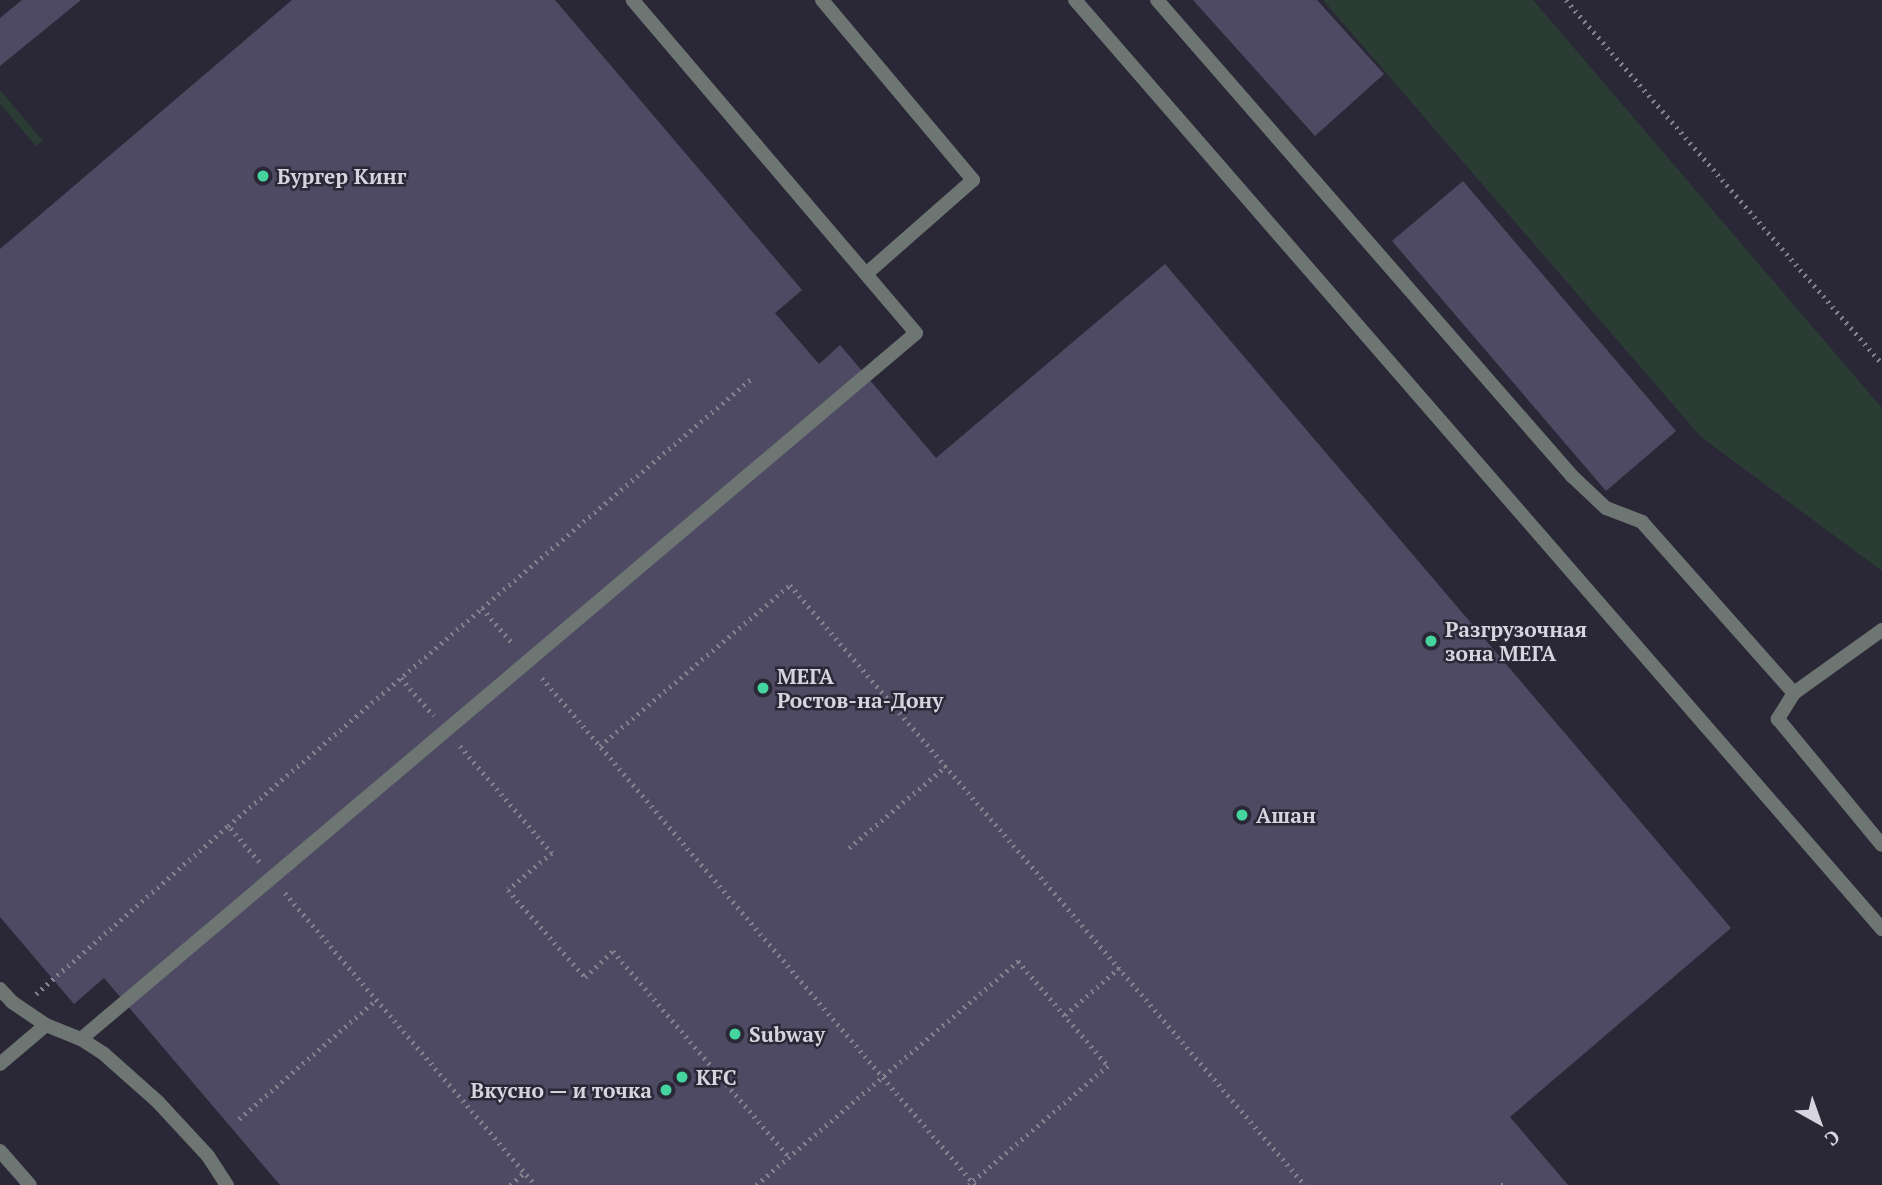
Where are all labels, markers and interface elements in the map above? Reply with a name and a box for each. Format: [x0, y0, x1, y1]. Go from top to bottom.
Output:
place label: Бургер Кинг [277, 163, 406, 189]
marker: Бургер Кинг [255, 168, 271, 184]
place label: Разгрузочная зона МЕГА [1445, 616, 1587, 666]
marker: Разгрузочная зона МЕГА [1423, 633, 1439, 649]
place label: МЕГА Ростов-на-Дону [777, 663, 943, 713]
marker: МЕГА Ростов-на-Дону [755, 680, 771, 696]
place label: Ашан [1256, 802, 1316, 828]
marker: Ашан [1234, 807, 1250, 823]
place label: Subway [749, 1021, 825, 1047]
marker: Subway [727, 1026, 743, 1042]
place label: KFC [696, 1064, 737, 1090]
marker: KFC [674, 1069, 690, 1085]
place label: Вкусно — и точка [469, 1077, 652, 1103]
marker: Вкусно — и точка [658, 1082, 674, 1098]
north arrow [1784, 1087, 1854, 1157]
text: С [1820, 1125, 1846, 1152]

